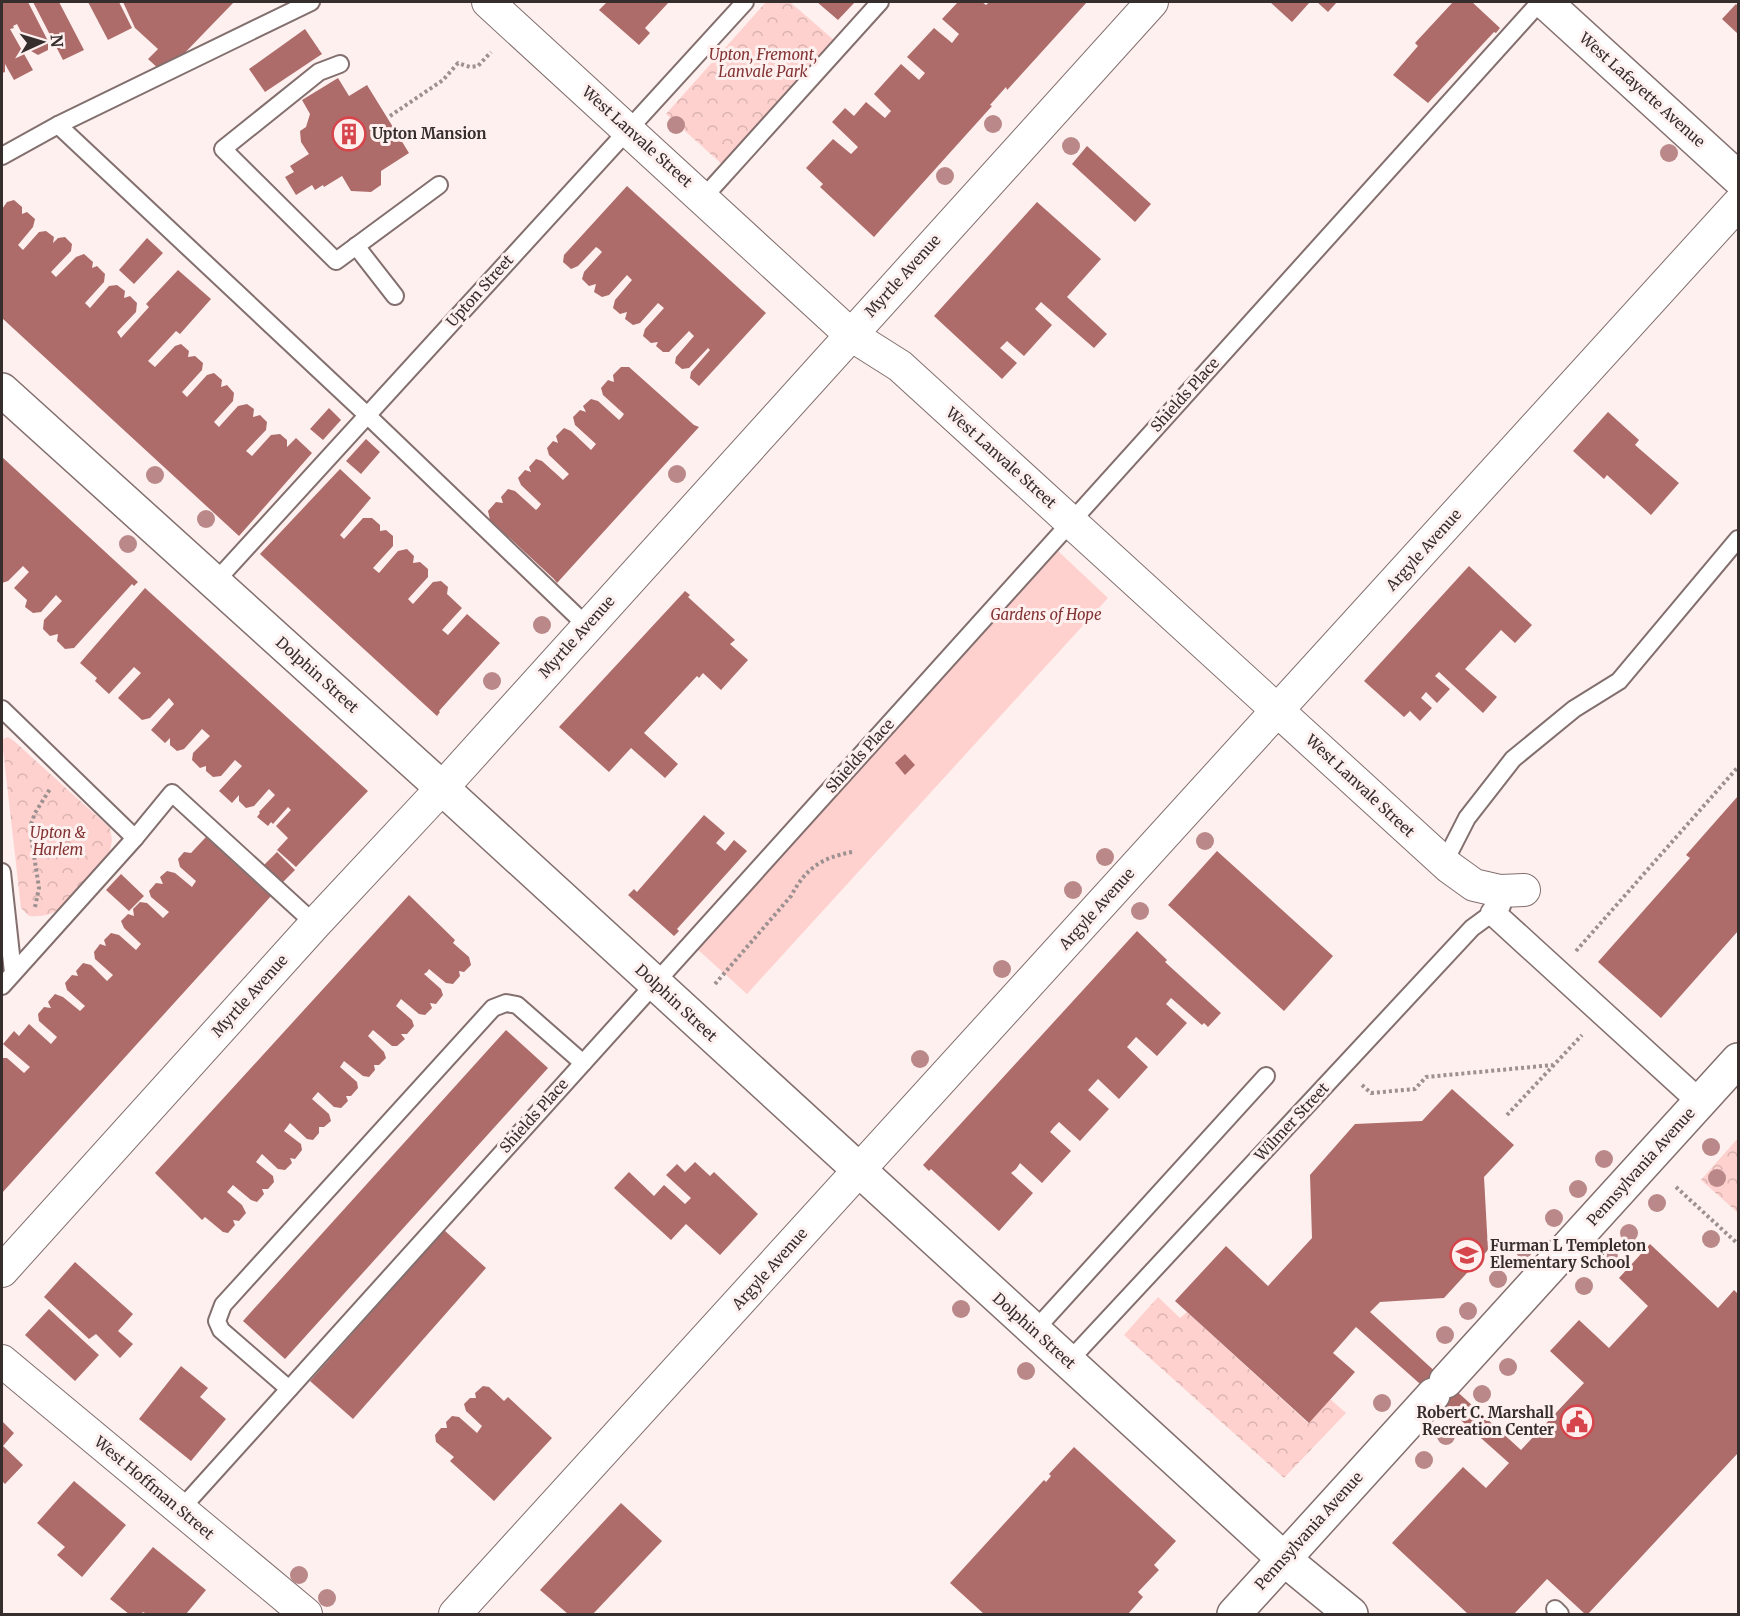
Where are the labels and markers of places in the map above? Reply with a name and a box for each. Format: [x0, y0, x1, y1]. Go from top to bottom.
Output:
building icon: Upton Mansion [331, 116, 367, 152]
place label: Upton Mansion [372, 124, 486, 143]
place label: Furman L Templeton Elementary School [1490, 1236, 1646, 1272]
school or university icon: Furman L Templeton Elementary School [1449, 1237, 1485, 1273]
place label: Robert C. Marshall Recreation Center [1416, 1403, 1554, 1439]
public building icon: Robert C. Marshall Recreation Center [1559, 1404, 1595, 1440]

